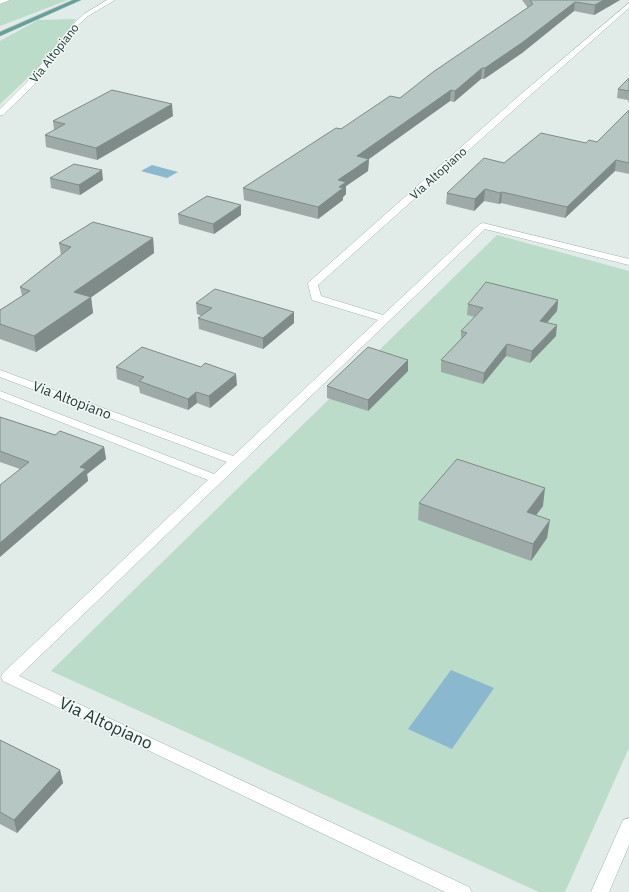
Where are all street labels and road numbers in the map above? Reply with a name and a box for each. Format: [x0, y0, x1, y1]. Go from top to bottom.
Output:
street label: Via Altopiano [26, 20, 82, 86]
street label: Via Altopiano [407, 143, 470, 202]
street label: Via Altopiano [30, 377, 114, 423]
street label: Via Altopiano [56, 692, 156, 754]

